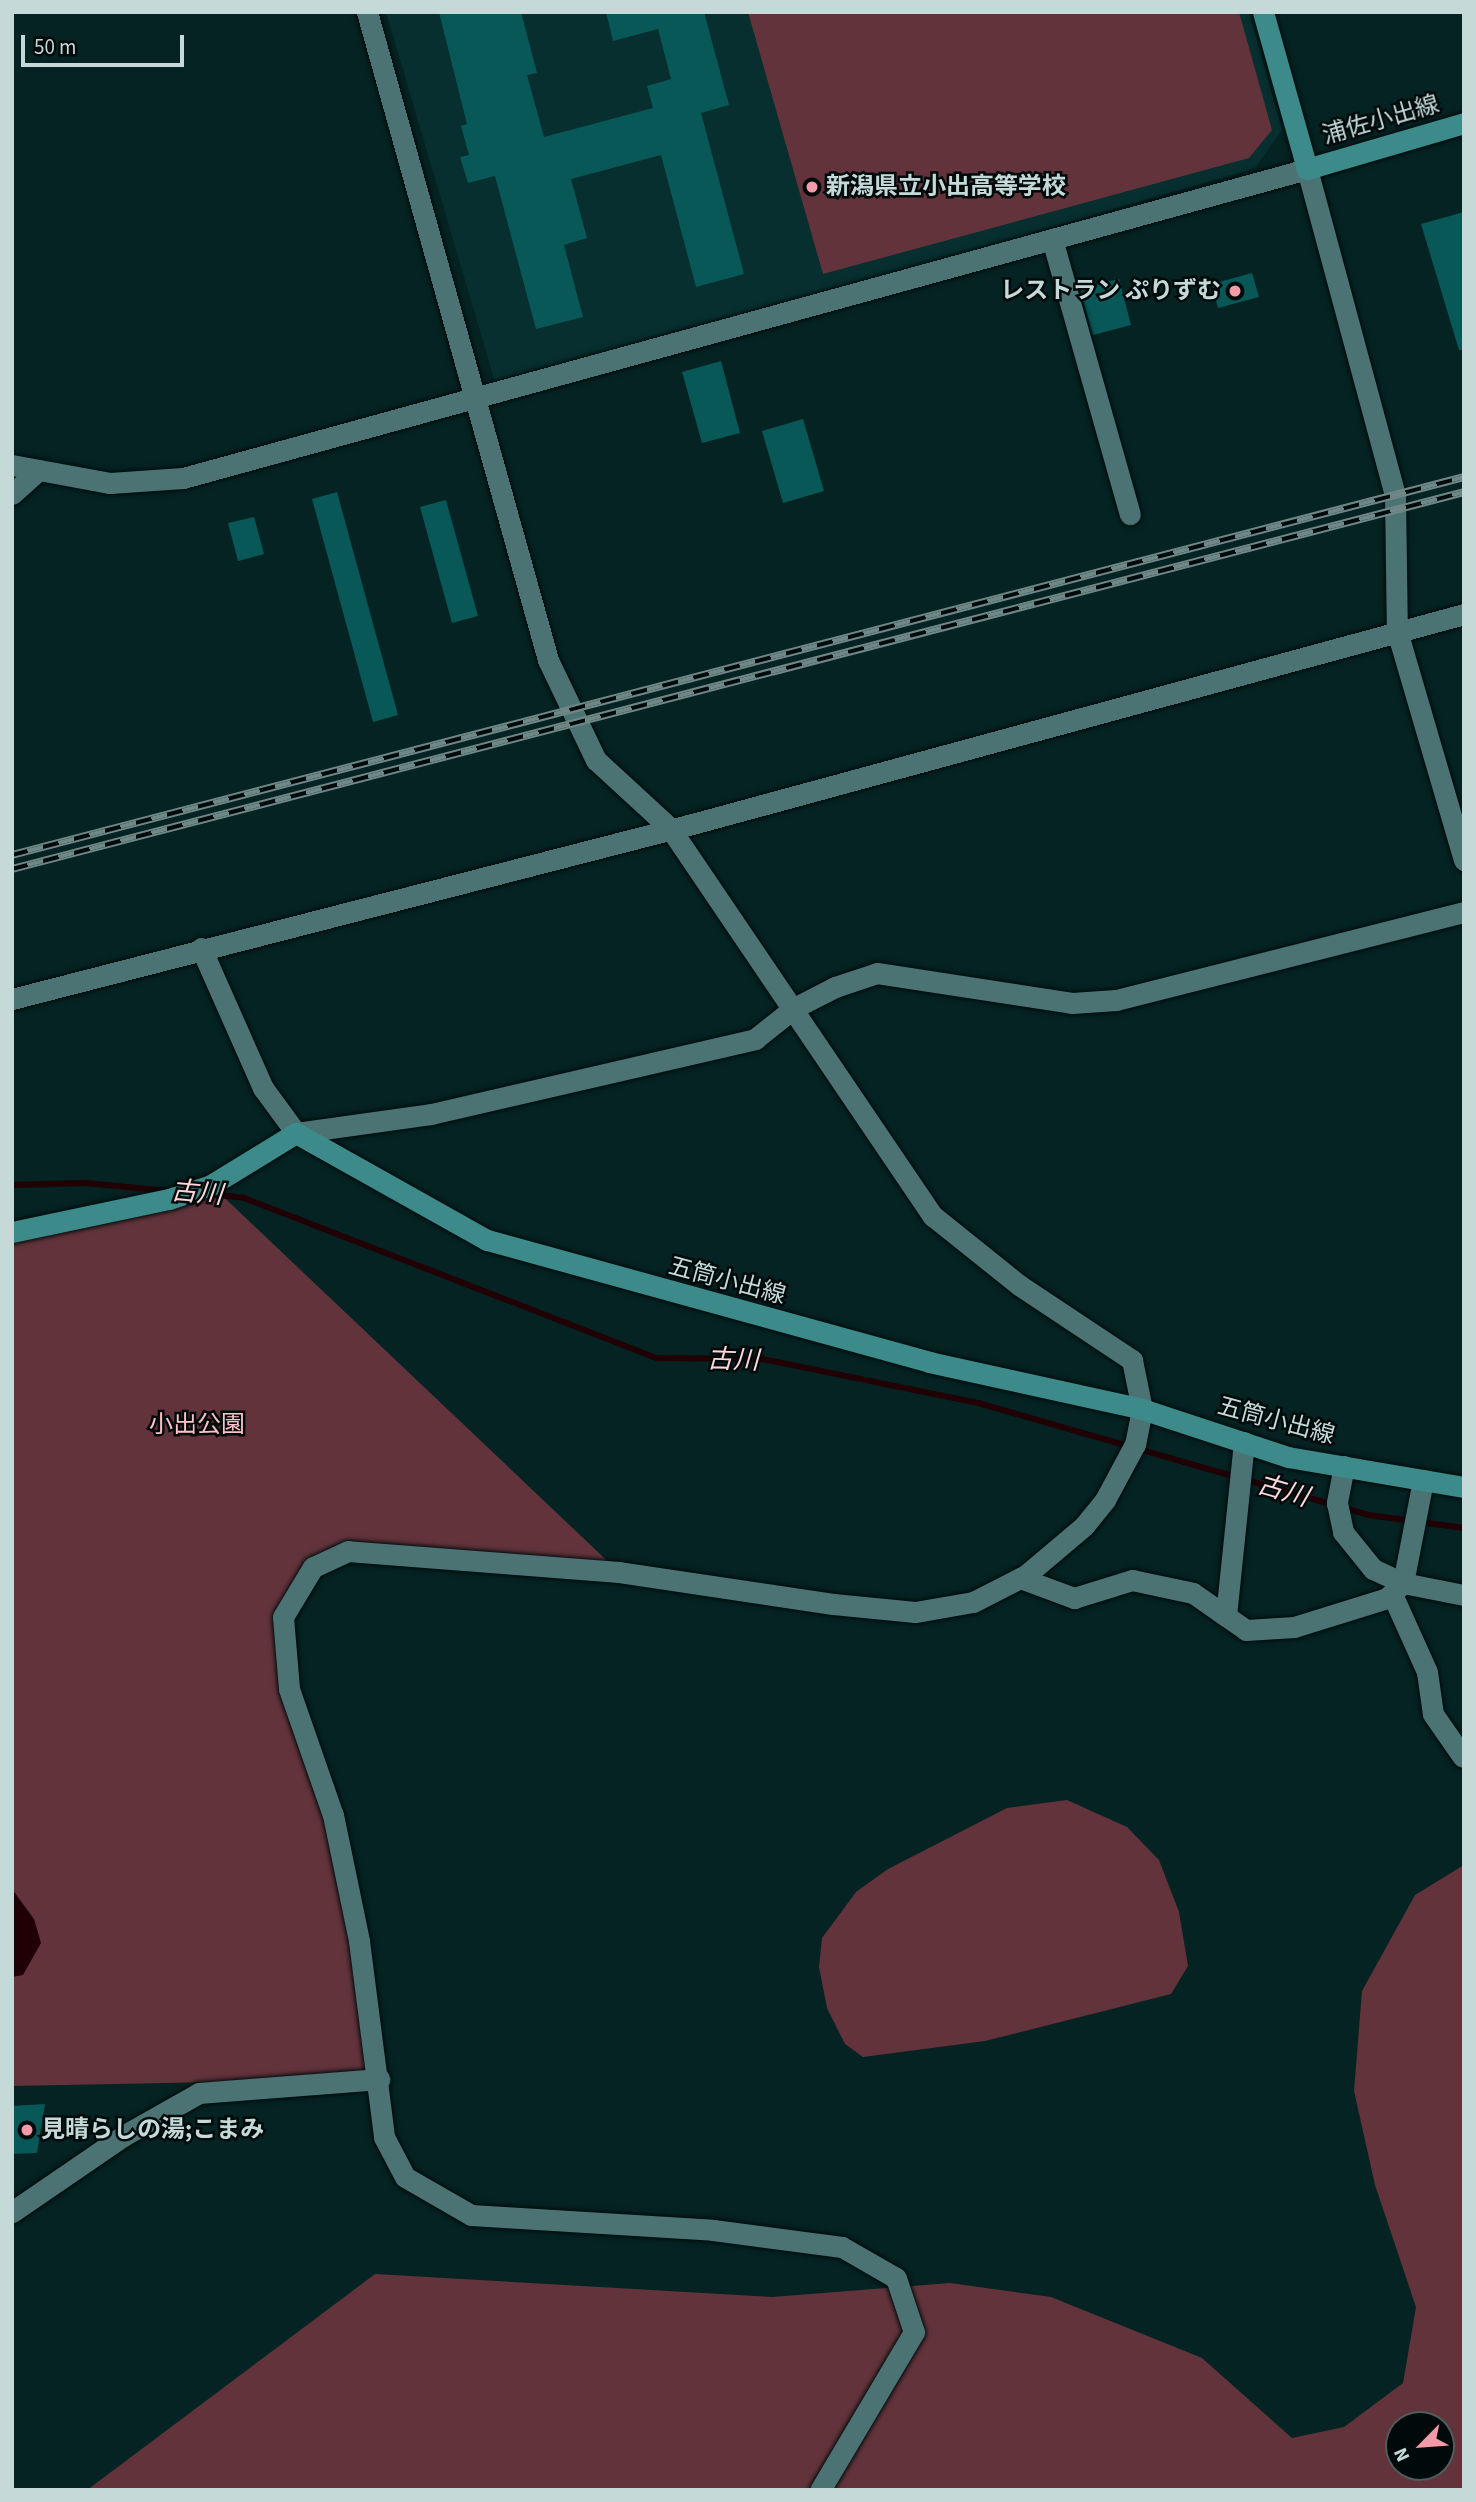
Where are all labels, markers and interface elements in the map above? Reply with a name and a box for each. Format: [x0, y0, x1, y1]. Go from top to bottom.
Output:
scale bar [24, 21, 187, 65]
text: 50 m [34, 32, 76, 62]
street label: 浦佐小出線 [1319, 90, 1443, 150]
place label: 新潟県立小出高等学校 [826, 173, 1066, 201]
marker: 新潟県立小出高等学校 [804, 179, 820, 195]
place label: レストラン ぷりずむ [1000, 277, 1221, 305]
marker: レストラン ぷりずむ [1227, 283, 1243, 299]
water label: 古川 [170, 1175, 224, 1211]
street label: 五筒小出線 [665, 1252, 789, 1310]
water label: 古川 [706, 1344, 760, 1376]
street label: 五筒小出線 [1214, 1392, 1338, 1450]
park label: 小出公園 [149, 1411, 245, 1439]
water label: 古川 [1254, 1469, 1312, 1513]
place label: 見晴らしの湯;こまみ [41, 2116, 264, 2144]
marker: 見晴らしの湯;こまみ [19, 2122, 35, 2138]
north arrow [1385, 2411, 1455, 2481]
text: N [1387, 2443, 1417, 2466]

